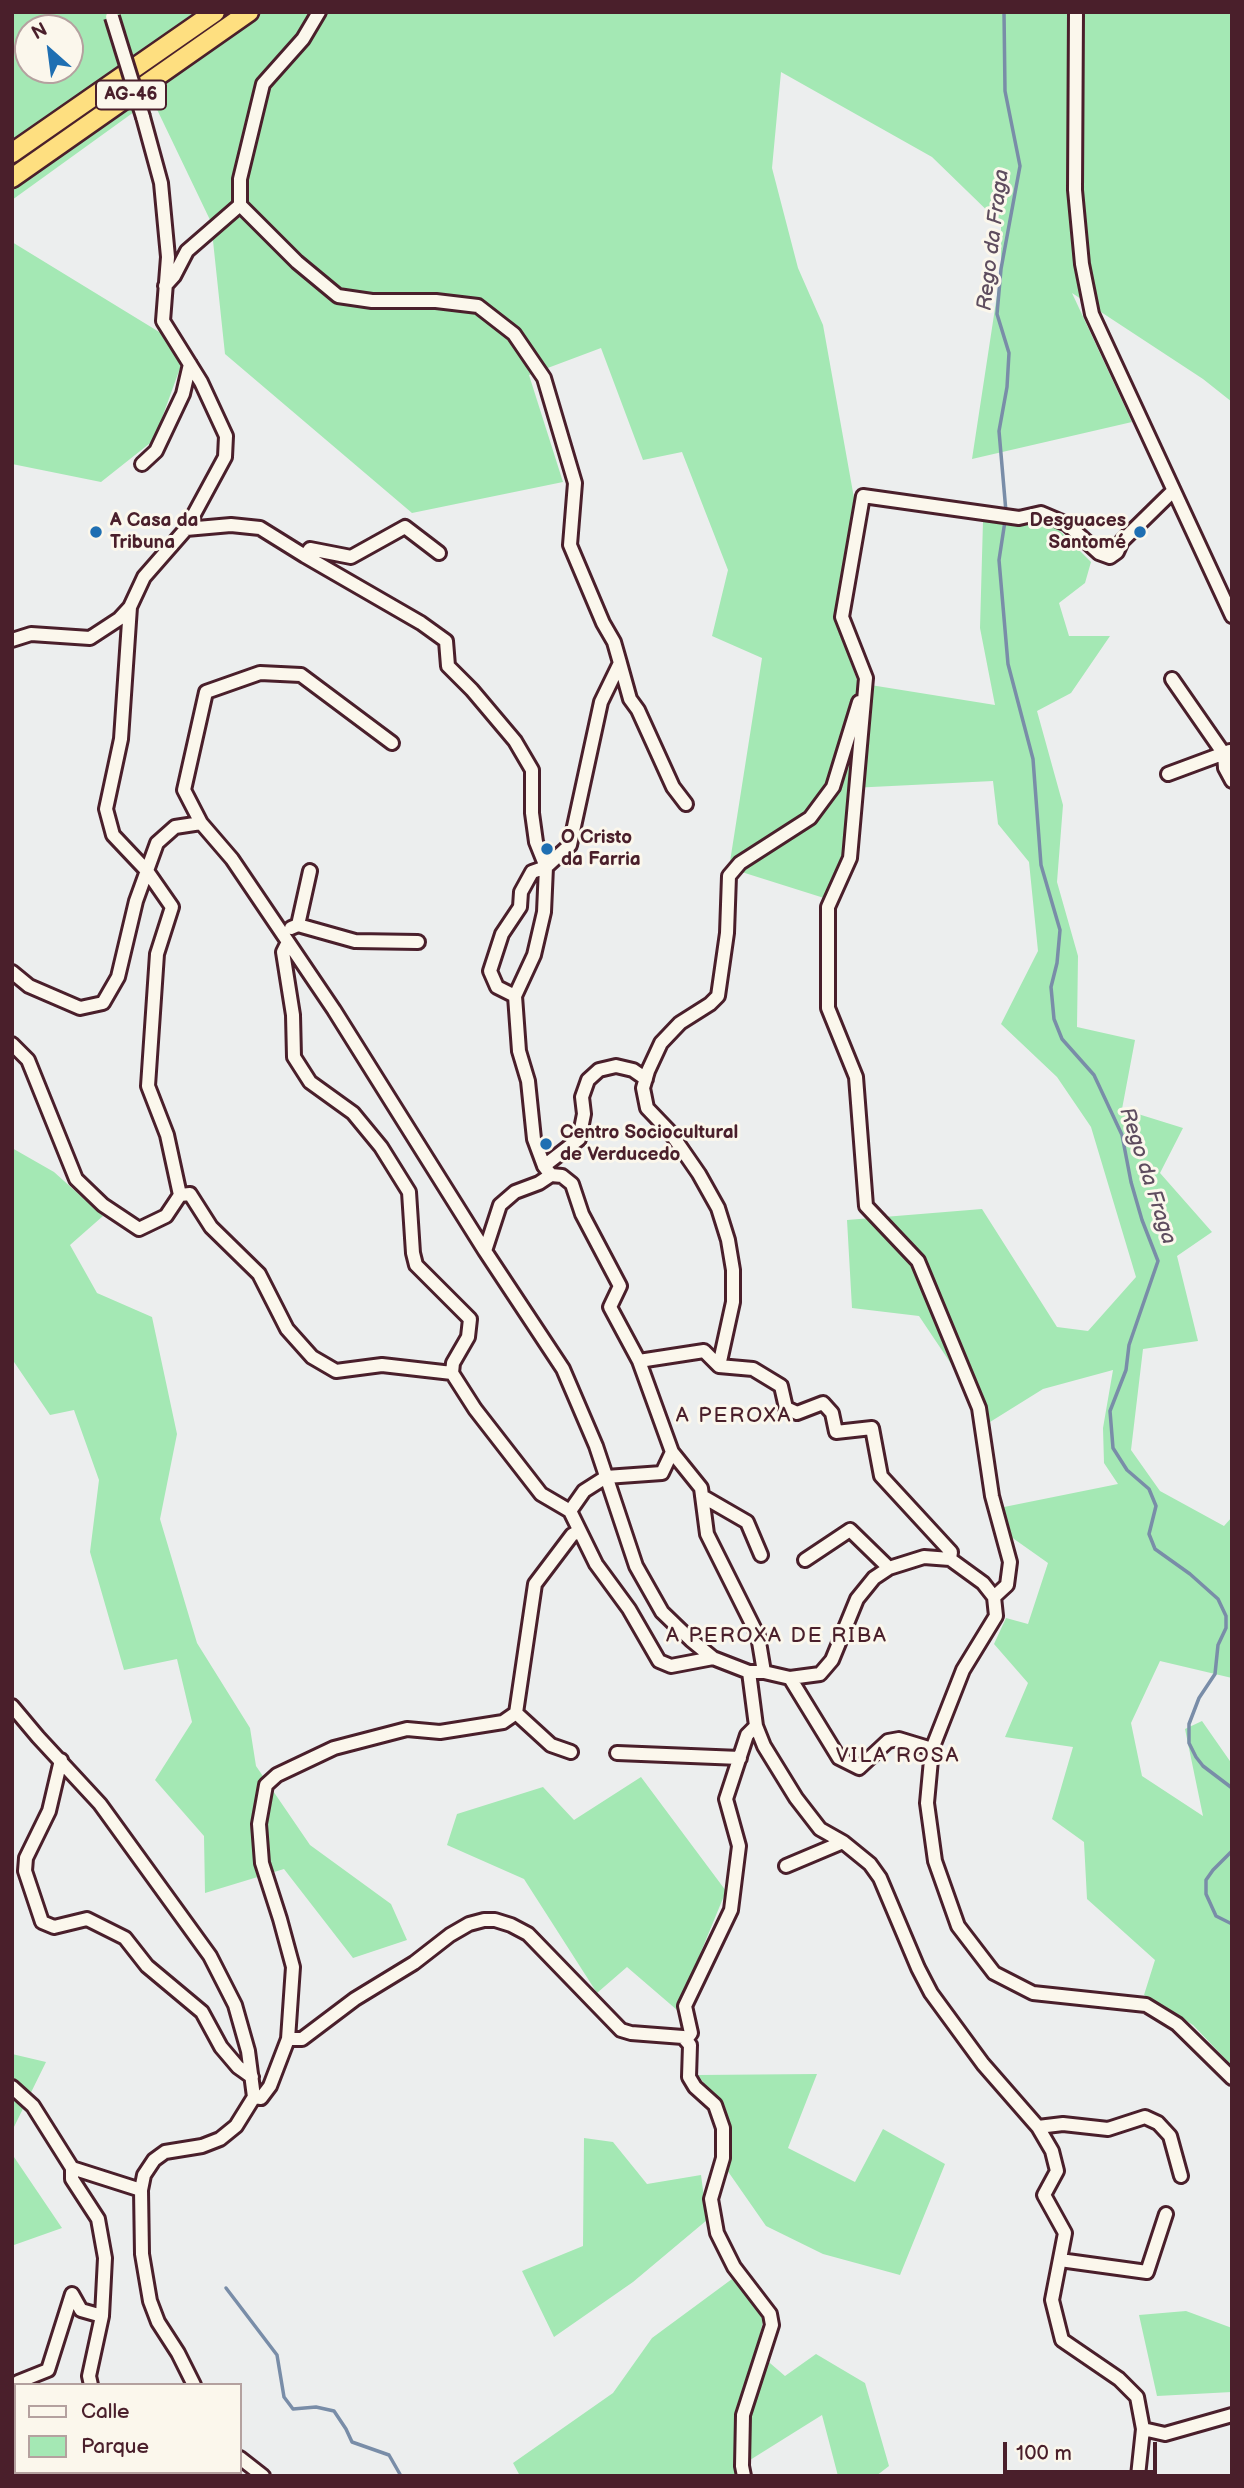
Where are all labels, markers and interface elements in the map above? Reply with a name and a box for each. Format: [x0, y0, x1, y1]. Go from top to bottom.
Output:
north arrow [14, 14, 84, 84]
text: N [28, 18, 52, 45]
road number: AG-46 [96, 80, 166, 110]
water label: Rego da Fraga [973, 168, 1015, 312]
place label: A Casa da Tribuna [110, 510, 199, 554]
place label: Desguaces Santomé [1029, 510, 1126, 554]
marker: A Casa da Tribuna [88, 524, 104, 540]
marker: Desguaces Santomé [1132, 524, 1148, 540]
place label: O Cristo da Farria [561, 827, 641, 871]
marker: O Cristo da Farria [539, 841, 555, 857]
water label: Rego da Fraga [1113, 1105, 1181, 1247]
place label: Centro Sociocultural de Verducedo [560, 1122, 738, 1166]
marker: Centro Sociocultural de Verducedo [538, 1136, 554, 1152]
district label: A PEROXA [677, 1404, 791, 1430]
district label: A PEROXA DE RIBA [668, 1624, 886, 1650]
district label: VILA ROSA [837, 1744, 959, 1770]
legend [14, 2383, 242, 2474]
text: Calle [81, 2399, 130, 2424]
scale bar [1006, 2428, 1160, 2472]
text: Parque [81, 2434, 149, 2459]
text: 100 m [1016, 2441, 1072, 2466]

